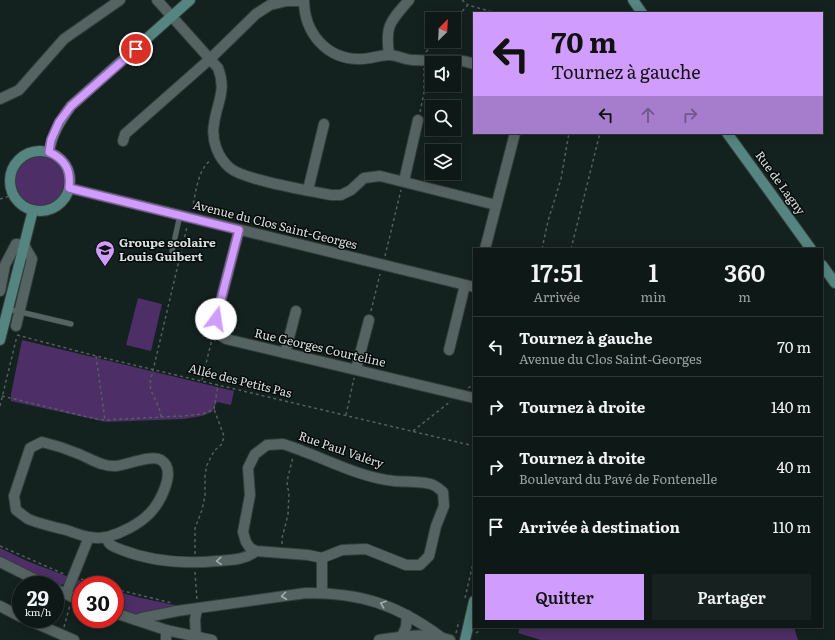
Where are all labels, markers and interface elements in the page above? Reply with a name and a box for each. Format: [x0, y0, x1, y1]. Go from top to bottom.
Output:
north arrow [425, 12, 461, 48]
map controls [425, 12, 461, 180]
text: 70 m [551, 20, 617, 62]
icon: left [485, 28, 537, 80]
pin [119, 32, 153, 66]
icon: arrive [125, 38, 147, 60]
button: sound [425, 56, 461, 92]
text: Tournez à gauche [551, 58, 701, 85]
button: search [425, 100, 461, 136]
icon: left [595, 104, 617, 126]
icon: ahead [637, 104, 659, 126]
icon: right [679, 104, 701, 126]
button: layers [425, 144, 461, 180]
street label: Rue de Lagny [751, 147, 810, 218]
street label: Avenue du Clos Saint-Georges [191, 195, 360, 253]
place label: Groupe scolaire Louis Guibert [119, 233, 216, 265]
school or university icon: Groupe scolaire Louis Guibert [94, 239, 116, 267]
text: 17:51 [531, 254, 583, 289]
text: 1 [648, 254, 658, 289]
text: 360 [724, 254, 765, 289]
text: Arrivée [534, 287, 580, 306]
text: min [641, 287, 666, 306]
text: m [738, 287, 751, 306]
position arrow [195, 298, 237, 340]
street label: Rue Georges Courteline [253, 323, 388, 371]
text: Tournez à gauche [519, 326, 652, 349]
text: 70 m [777, 335, 811, 358]
icon: left [485, 336, 507, 358]
text: Avenue du Clos Saint-Georges [519, 349, 702, 368]
street label: Allée des Petits Pas [187, 358, 294, 402]
text: Tournez à droite [519, 395, 645, 418]
text: 140 m [771, 395, 811, 418]
icon: right [485, 396, 507, 418]
street label: Rue Paul Valéry [296, 426, 386, 472]
text: Tournez à droite [519, 446, 645, 469]
text: 40 m [777, 455, 811, 478]
icon: right [485, 456, 507, 478]
text: Boulevard du Pavé de Fontenelle [519, 469, 717, 488]
text: Arrivée à destination [519, 515, 680, 538]
text: 110 m [773, 515, 811, 538]
icon: arrive [485, 516, 507, 538]
one-way arrow [216, 557, 222, 566]
button: Quitter [485, 574, 644, 620]
button: Partager [652, 574, 811, 620]
speed limit sign: 30 [72, 576, 124, 628]
text: 29 [27, 582, 49, 612]
one-way arrow [281, 591, 287, 600]
one-way arrow [379, 601, 386, 609]
text: km/h [25, 604, 51, 619]

